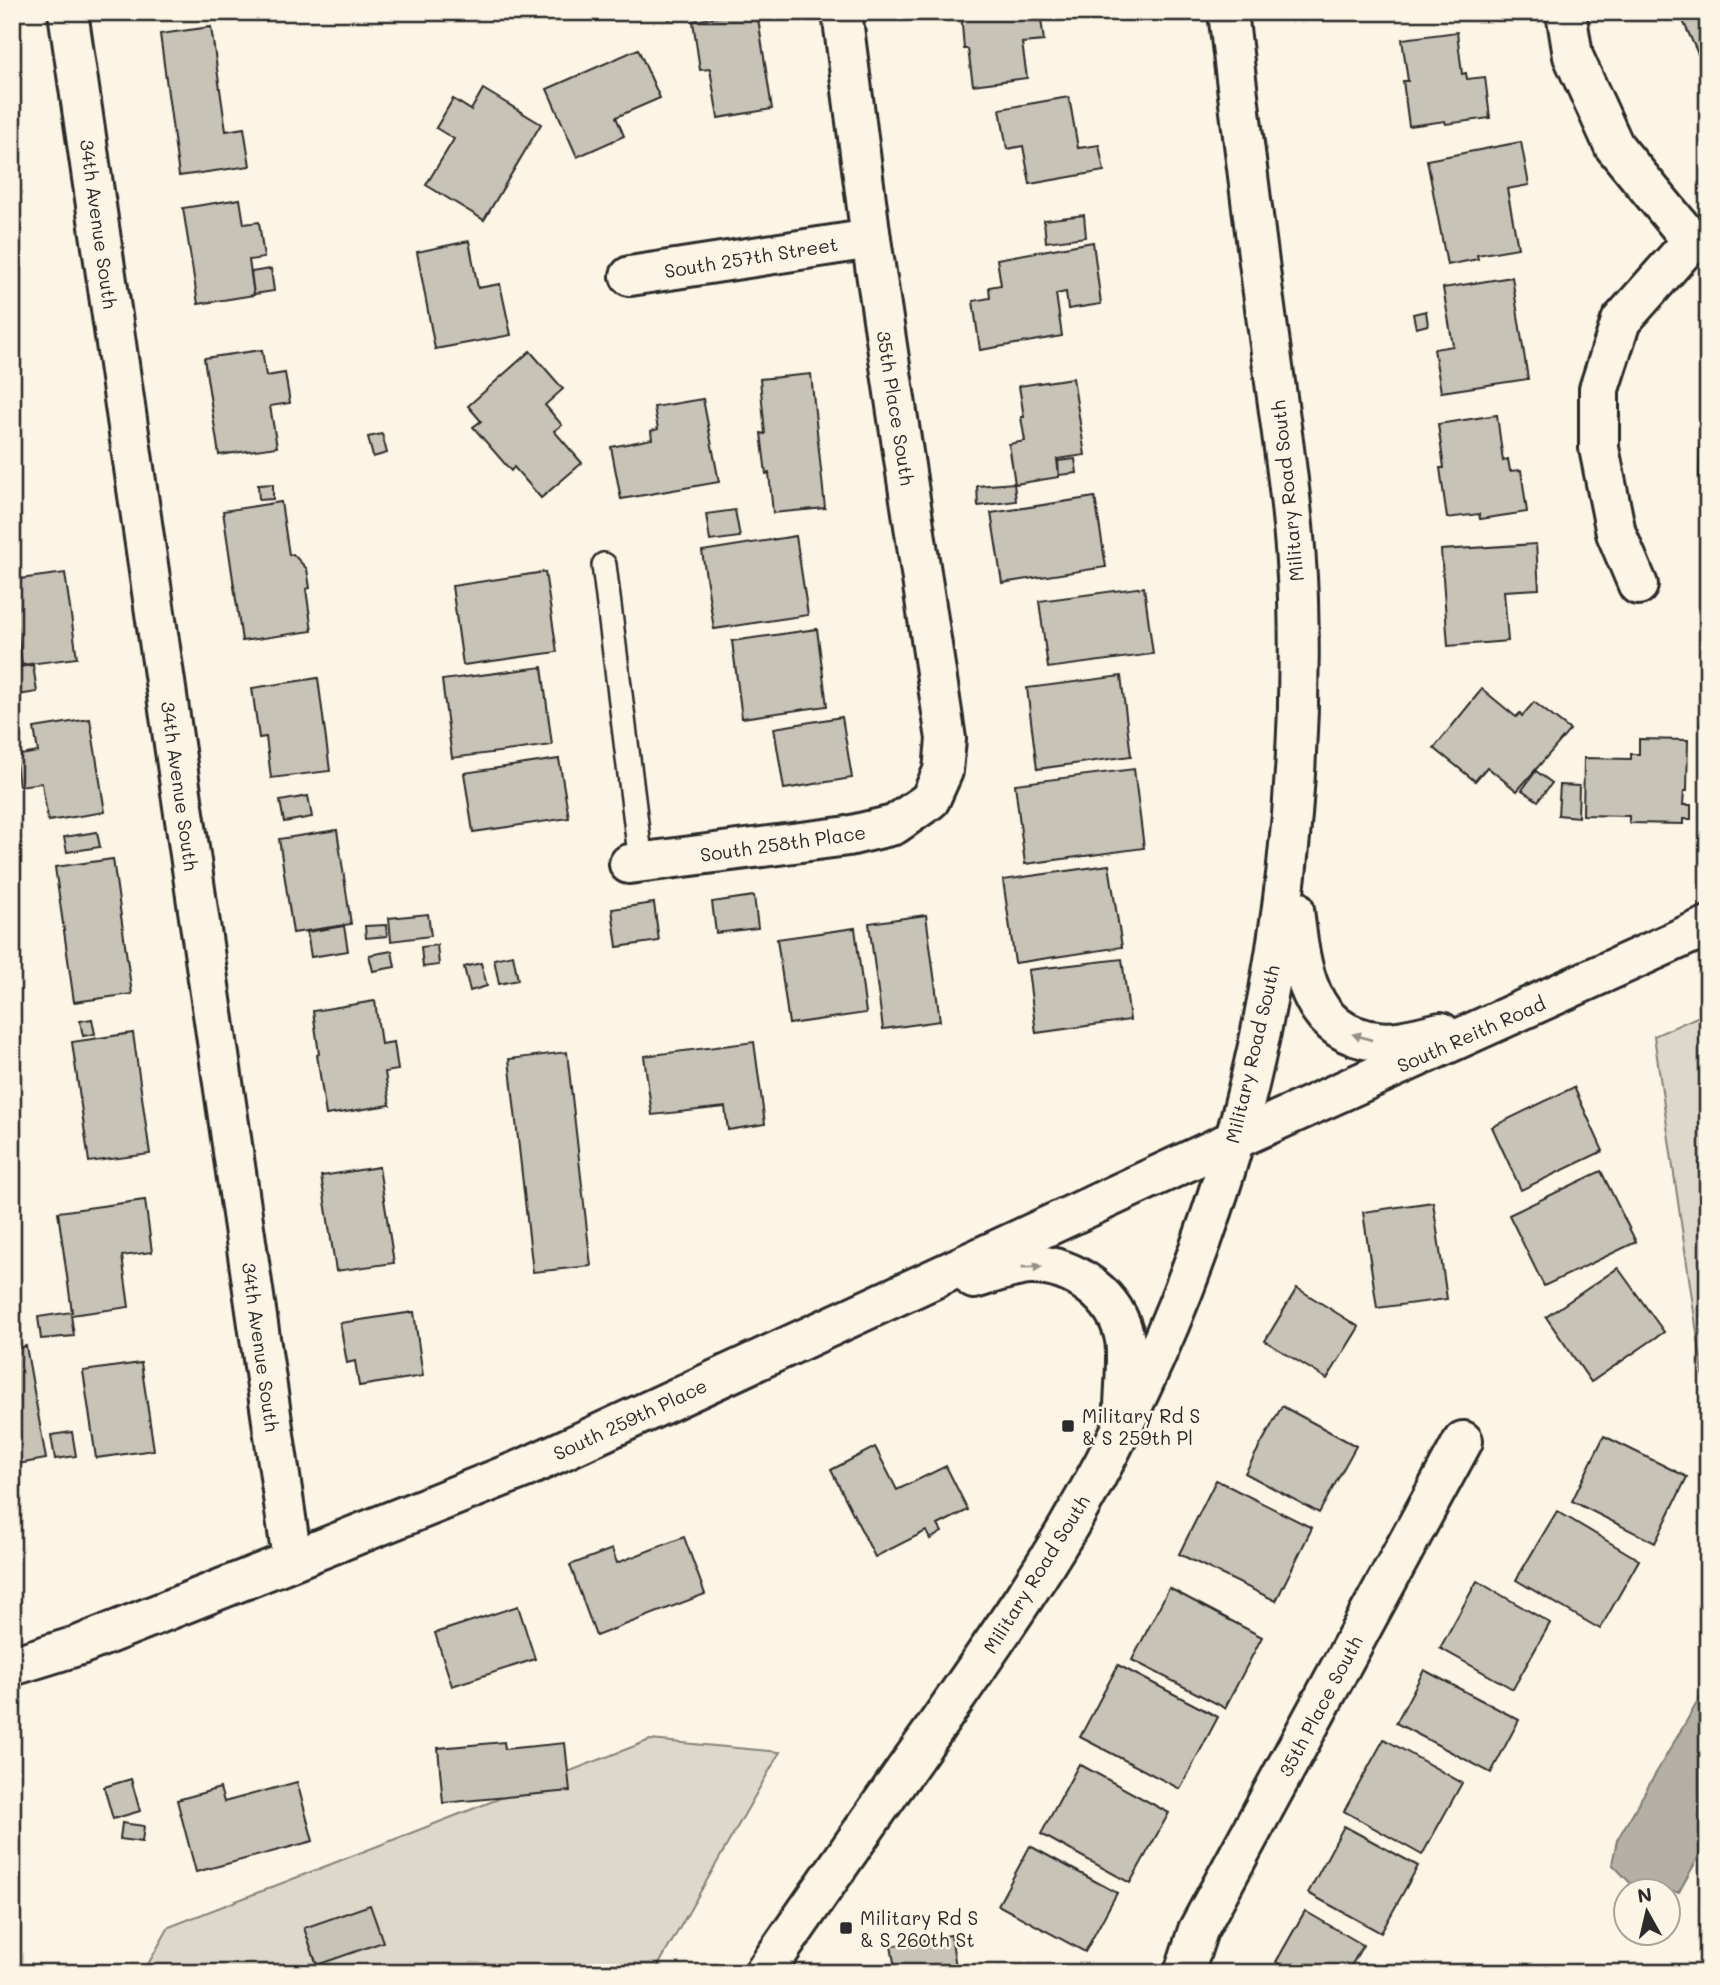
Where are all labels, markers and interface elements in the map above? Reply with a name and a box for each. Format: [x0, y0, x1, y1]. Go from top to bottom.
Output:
street label: 34th Avenue South [75, 138, 123, 310]
street label: South 257th Street [662, 231, 840, 283]
street label: 35th Place South [871, 329, 921, 487]
street label: Military Road South [1265, 399, 1309, 583]
street label: 34th Avenue South [156, 700, 204, 872]
street label: South 258th Place [699, 819, 867, 867]
street label: Military Road South [1219, 962, 1285, 1146]
street label: South Reith Road [1393, 990, 1549, 1078]
one-way arrow [1352, 1032, 1373, 1042]
street label: 34th Avenue South [237, 1261, 285, 1433]
one-way arrow [1021, 1262, 1043, 1273]
street label: South 259th Place [549, 1372, 711, 1466]
place label: Military Rd S & S 259th Pl [1082, 1403, 1200, 1450]
marker: Military Rd S & S 259th Pl [1060, 1418, 1076, 1434]
street label: Military Road South [977, 1490, 1095, 1658]
street label: 35th Place South [1272, 1631, 1368, 1781]
north arrow [1612, 1876, 1682, 1946]
text: N [1636, 1881, 1653, 1908]
place label: Military Rd S & S 260th St [860, 1905, 978, 1952]
marker: Military Rd S & S 260th St [838, 1920, 854, 1936]

